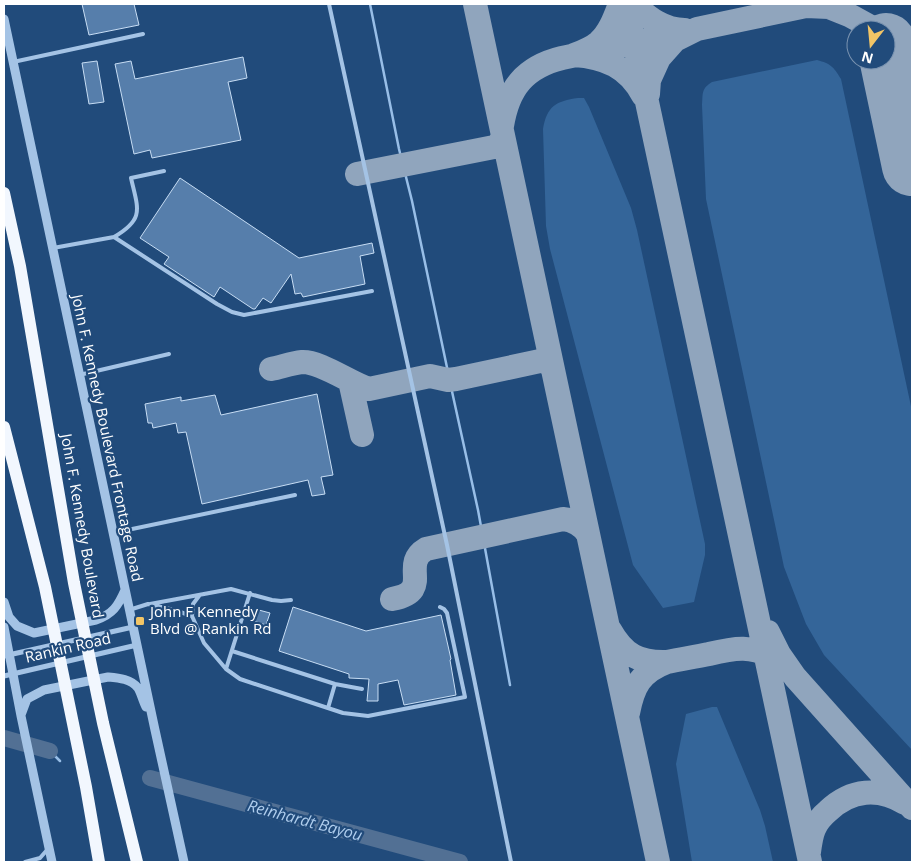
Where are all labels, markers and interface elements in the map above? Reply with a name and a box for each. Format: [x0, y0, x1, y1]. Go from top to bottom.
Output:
north arrow [846, 20, 896, 70]
text: N [859, 47, 875, 69]
street label: John F. Kennedy Boulevard Frontage Road [68, 293, 146, 583]
street label: John F. Kennedy Boulevard [57, 432, 107, 620]
place label: John F Kennedy Blvd @ Rankin Rd [148, 601, 271, 638]
marker: John F Kennedy Blvd @ Rankin Rd [134, 615, 146, 627]
street label: Rankin Road [23, 627, 113, 667]
water label: Reinhardt Bayou [245, 794, 365, 846]

